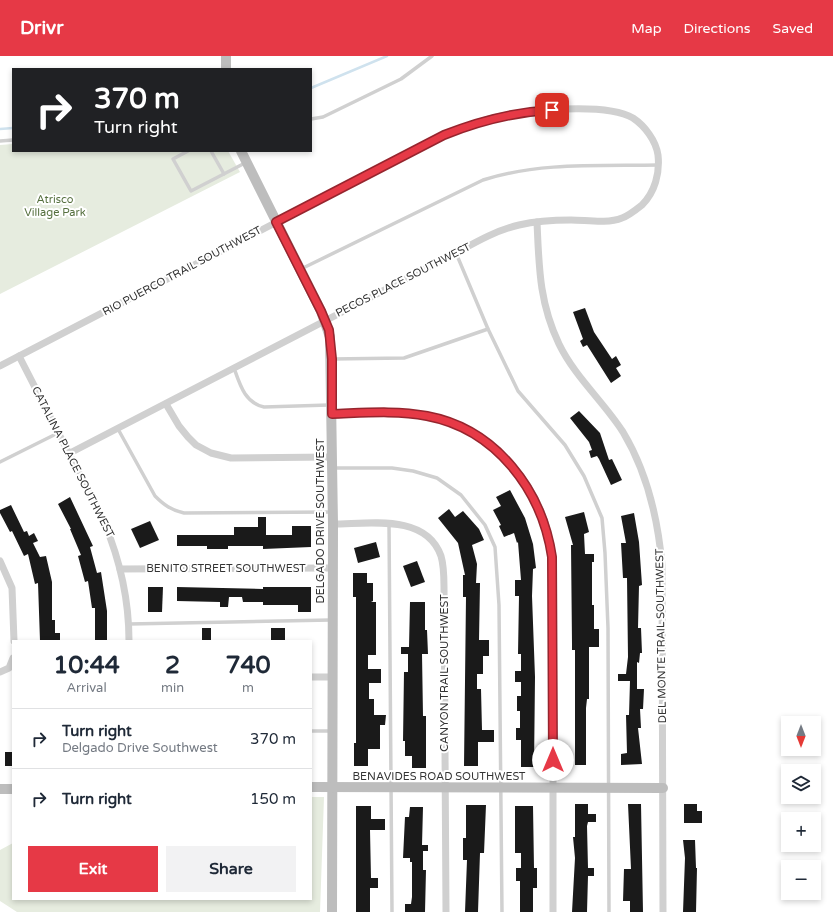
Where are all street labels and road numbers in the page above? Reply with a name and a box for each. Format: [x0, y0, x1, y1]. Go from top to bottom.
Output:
street label: RIO PUERCO TRAIL SOUTHWEST [100, 223, 264, 318]
street label: PECOS PLACE SOUTHWEST [333, 240, 473, 320]
street label: CATALINA PLACE SOUTHWEST [29, 384, 117, 540]
street label: DELGADO DRIVE SOUTHWEST [314, 438, 327, 604]
street label: DEL MONTE TRAIL SOUTHWEST [653, 548, 669, 723]
street label: BENITO STREET SOUTHWEST [146, 562, 306, 575]
street label: CANYON TRAIL SOUTHWEST [438, 594, 451, 752]
street label: BENAVIDES ROAD SOUTHWEST [352, 770, 526, 783]

